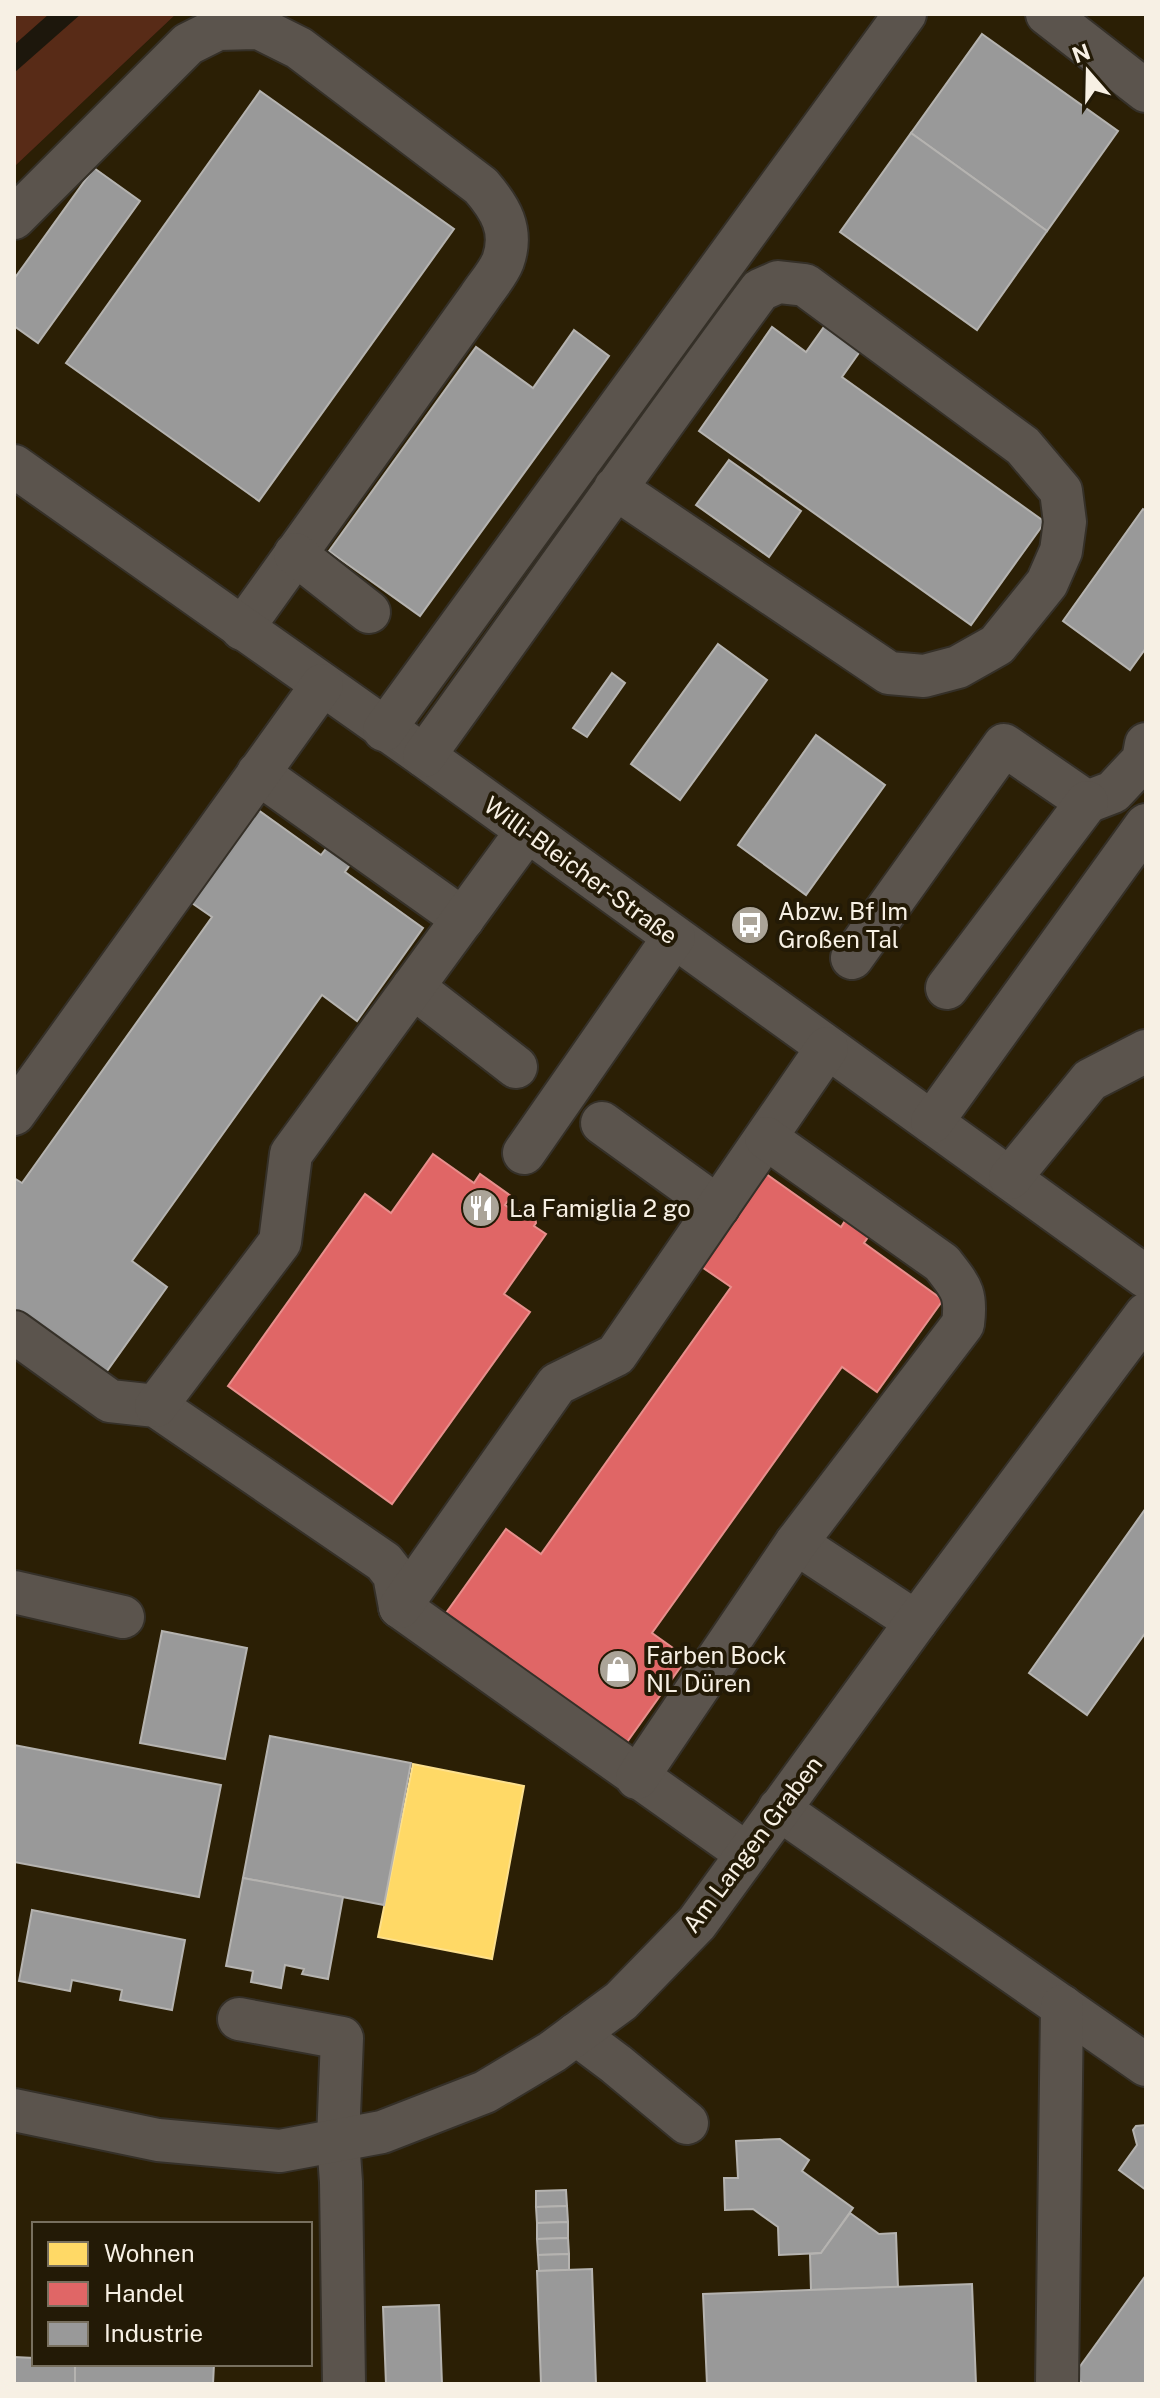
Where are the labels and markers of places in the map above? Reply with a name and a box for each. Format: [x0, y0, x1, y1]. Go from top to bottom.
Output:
place label: Abzw. Bf Im Großen Tal [778, 897, 908, 953]
bus stop icon: Abzw. Bf Im Großen Tal [729, 904, 771, 946]
restaurant icon: La Famiglia 2 go [460, 1187, 502, 1229]
place label: La Famiglia 2 go [509, 1194, 691, 1222]
place label: Farben Bock NL Düren [646, 1641, 786, 1697]
shop icon: Farben Bock NL Düren [597, 1648, 639, 1690]

